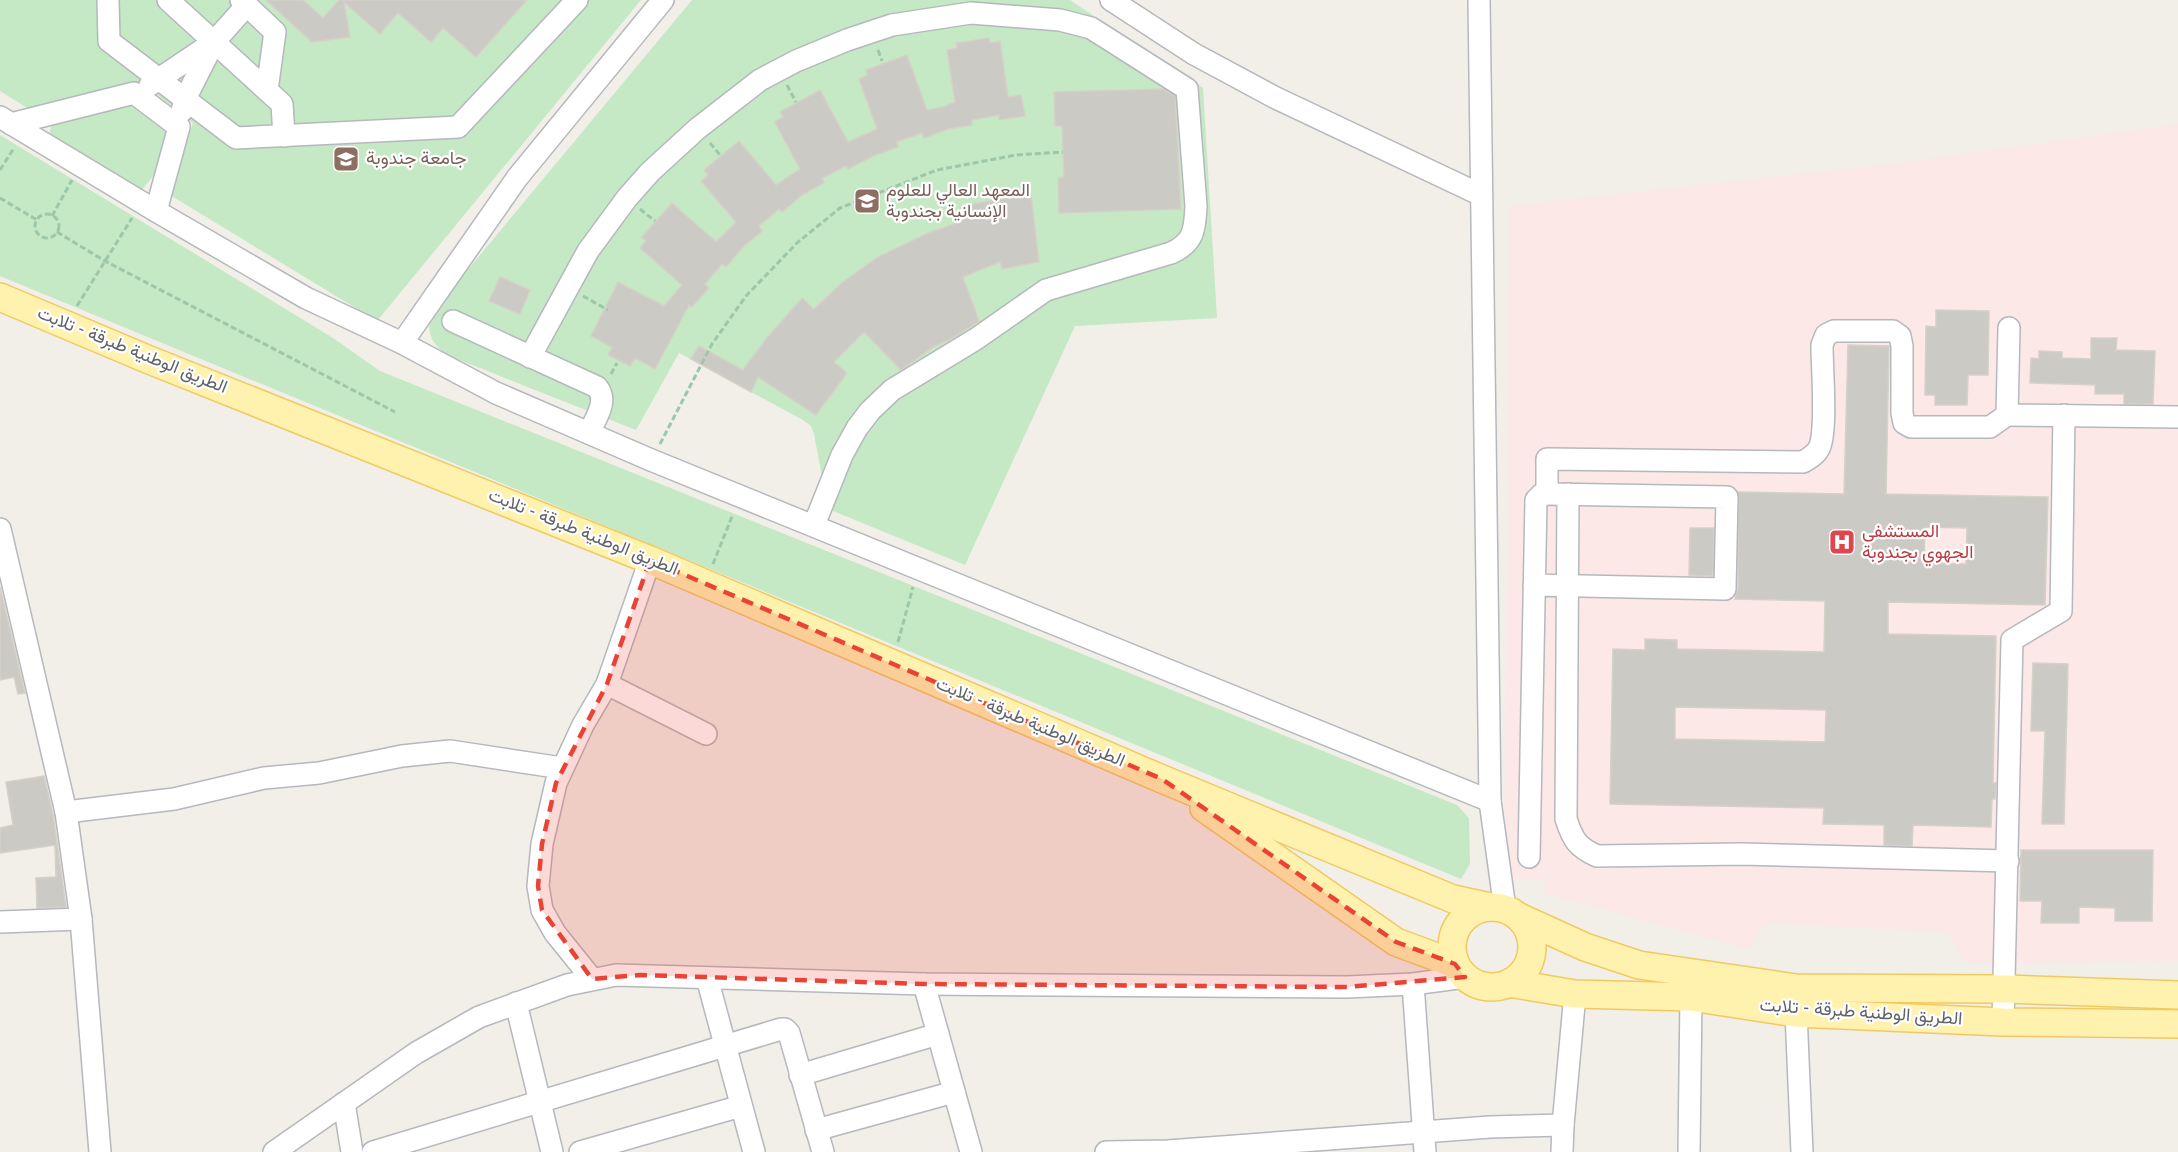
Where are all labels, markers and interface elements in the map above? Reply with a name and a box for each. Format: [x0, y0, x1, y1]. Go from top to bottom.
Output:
school or university icon: جامعة جندوبة [331, 144, 361, 174]
place label: جامعة جندوبة [366, 148, 467, 171]
place label: المعهد العالي للعلوم الإنسانية بجندوبة [886, 180, 1030, 224]
school or university icon: المعهد العالي للعلوم الإنسانية بجندوبة [852, 186, 882, 216]
street label: الطريق الوطنية طبرقة - تلابت [34, 302, 230, 400]
street label: الطريق الوطنية طبرقة - تلابت [485, 484, 681, 582]
place label: المستشفى الجهوي بجندوبة [1862, 521, 1973, 567]
hospital icon: المستشفى الجهوي بجندوبة [1827, 527, 1857, 557]
street label: الطريق الوطنية طبرقة - تلابت [932, 673, 1128, 773]
street label: الطريق الوطنية طبرقة - تلابت [1759, 994, 1963, 1032]

